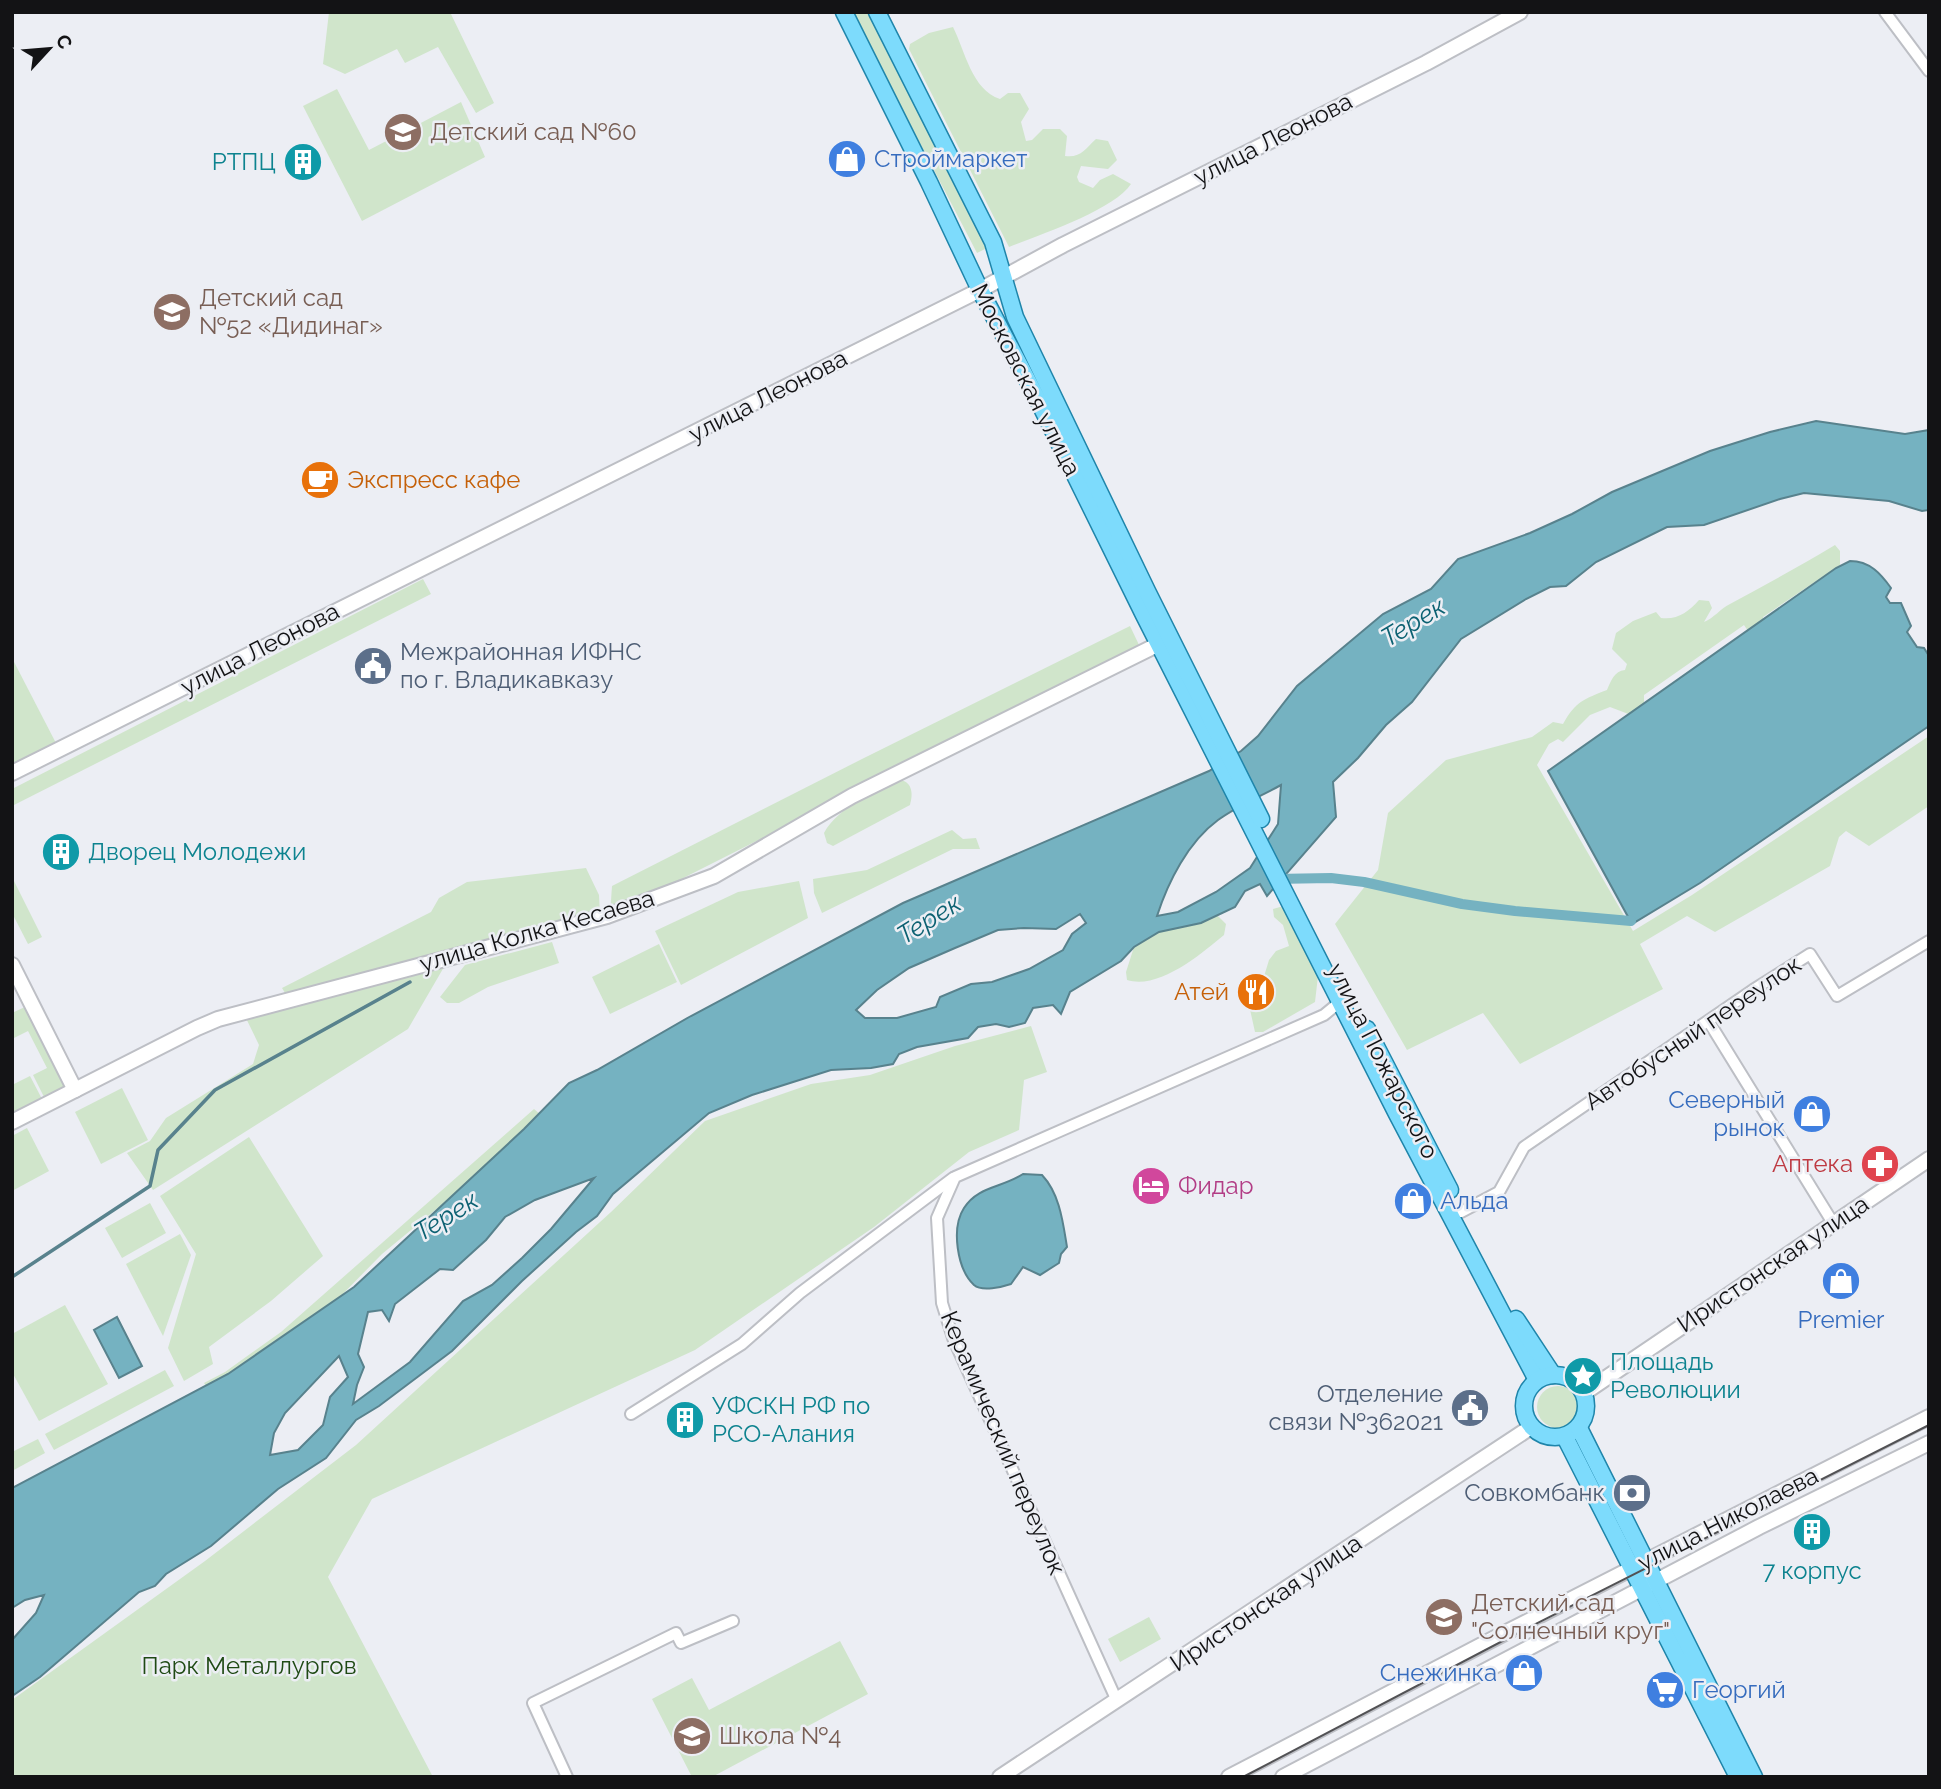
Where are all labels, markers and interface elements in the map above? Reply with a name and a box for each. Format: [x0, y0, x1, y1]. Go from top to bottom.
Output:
north arrow [14, 14, 84, 84]
text: С [52, 31, 77, 52]
street label: улица Леонова [1189, 86, 1357, 191]
school or university icon: Детский сад №60 [382, 111, 424, 153]
place label: Детский сад №60 [430, 117, 637, 146]
shop icon: Строймаркет [826, 138, 868, 180]
building icon: РТПЦ [282, 141, 324, 183]
place label: Строймаркет [874, 144, 1028, 173]
place label: РТПЦ [212, 147, 276, 176]
street label: Московская улица [965, 279, 1087, 481]
place label: Детский сад №52 «Дидинаг» [199, 283, 383, 340]
school or university icon: Детский сад №52 «Дидинаг» [151, 291, 193, 333]
street label: улица Леонова [684, 343, 852, 448]
cafe icon: Экспресс кафе [299, 459, 341, 501]
place label: Экспресс кафе [347, 465, 520, 494]
water label: Терек [1376, 591, 1451, 653]
street label: улица Леонова [176, 596, 344, 701]
place label: Межрайонная ИФНС по г. Владикавказу [400, 637, 642, 694]
public building icon: Межрайонная ИФНС по г. Владикавказу [352, 645, 394, 687]
building icon: Дворец Молодежи [40, 831, 82, 873]
place label: Дворец Молодежи [88, 837, 306, 866]
street label: улица Колка Кесаева [416, 883, 658, 978]
water label: Терек [892, 888, 967, 950]
street label: Автобусный переулок [1579, 949, 1807, 1116]
street label: улица Пожарского [1322, 958, 1445, 1163]
restaurant icon: Атей [1235, 971, 1277, 1013]
place label: Атей [1174, 977, 1229, 1006]
place label: Северный рынок [1668, 1085, 1785, 1142]
shop icon: Северный рынок [1791, 1093, 1833, 1135]
pharmacy icon: Аптека [1859, 1143, 1901, 1185]
place label: Аптека [1772, 1149, 1853, 1178]
hotel icon: Фидар [1130, 1165, 1172, 1207]
place label: Фидар [1178, 1171, 1253, 1200]
shop icon: Альда [1392, 1180, 1434, 1222]
water label: Терек [409, 1185, 484, 1247]
place label: Альда [1440, 1186, 1509, 1215]
street label: Иристонская улица [1671, 1189, 1874, 1338]
shop icon: Premier [1820, 1260, 1862, 1302]
place label: Premier [1798, 1305, 1885, 1334]
street label: Керамический переулок [935, 1306, 1072, 1579]
place label: Площадь Революции [1610, 1347, 1741, 1404]
place icon: Площадь Революции [1562, 1355, 1604, 1397]
place label: Отделение связи №362021 [1269, 1379, 1443, 1436]
public building icon: Отделение связи №362021 [1449, 1387, 1491, 1429]
place label: УФСКН РФ по РСО-Алания [712, 1391, 870, 1448]
building icon: УФСКН РФ по РСО-Алания [664, 1399, 706, 1441]
street label: улица Николаева [1633, 1460, 1823, 1577]
bank icon: Совкомбанк [1611, 1472, 1653, 1514]
place label: Совкомбанк [1464, 1478, 1605, 1507]
building icon: 7 корпус [1791, 1511, 1833, 1553]
street label: Иристонская улица [1164, 1528, 1367, 1677]
place label: 7 корпус [1762, 1556, 1862, 1585]
place label: Детский сад "Солнечный круг" [1471, 1588, 1670, 1645]
school or university icon: Детский сад "Солнечный круг" [1423, 1596, 1465, 1638]
park label: Парк Металлургов [142, 1651, 356, 1680]
shop icon: Снежинка [1503, 1652, 1545, 1694]
place label: Снежинка [1380, 1658, 1497, 1687]
supermarket icon: Георгий [1644, 1669, 1686, 1711]
place label: Георгий [1692, 1675, 1786, 1704]
school or university icon: Школа №4 [671, 1715, 713, 1757]
place label: Школа №4 [719, 1721, 841, 1750]

